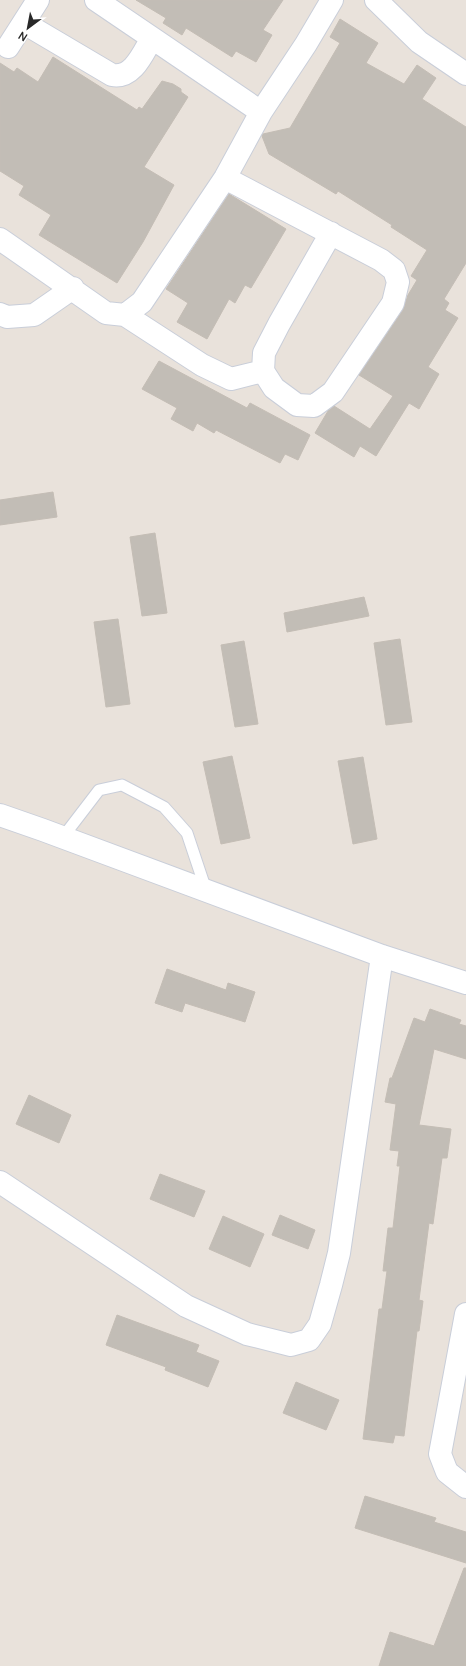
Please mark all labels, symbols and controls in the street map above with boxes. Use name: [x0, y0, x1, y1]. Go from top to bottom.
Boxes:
north arrow: [8, 8, 48, 48]
text: N: [15, 28, 30, 45]

